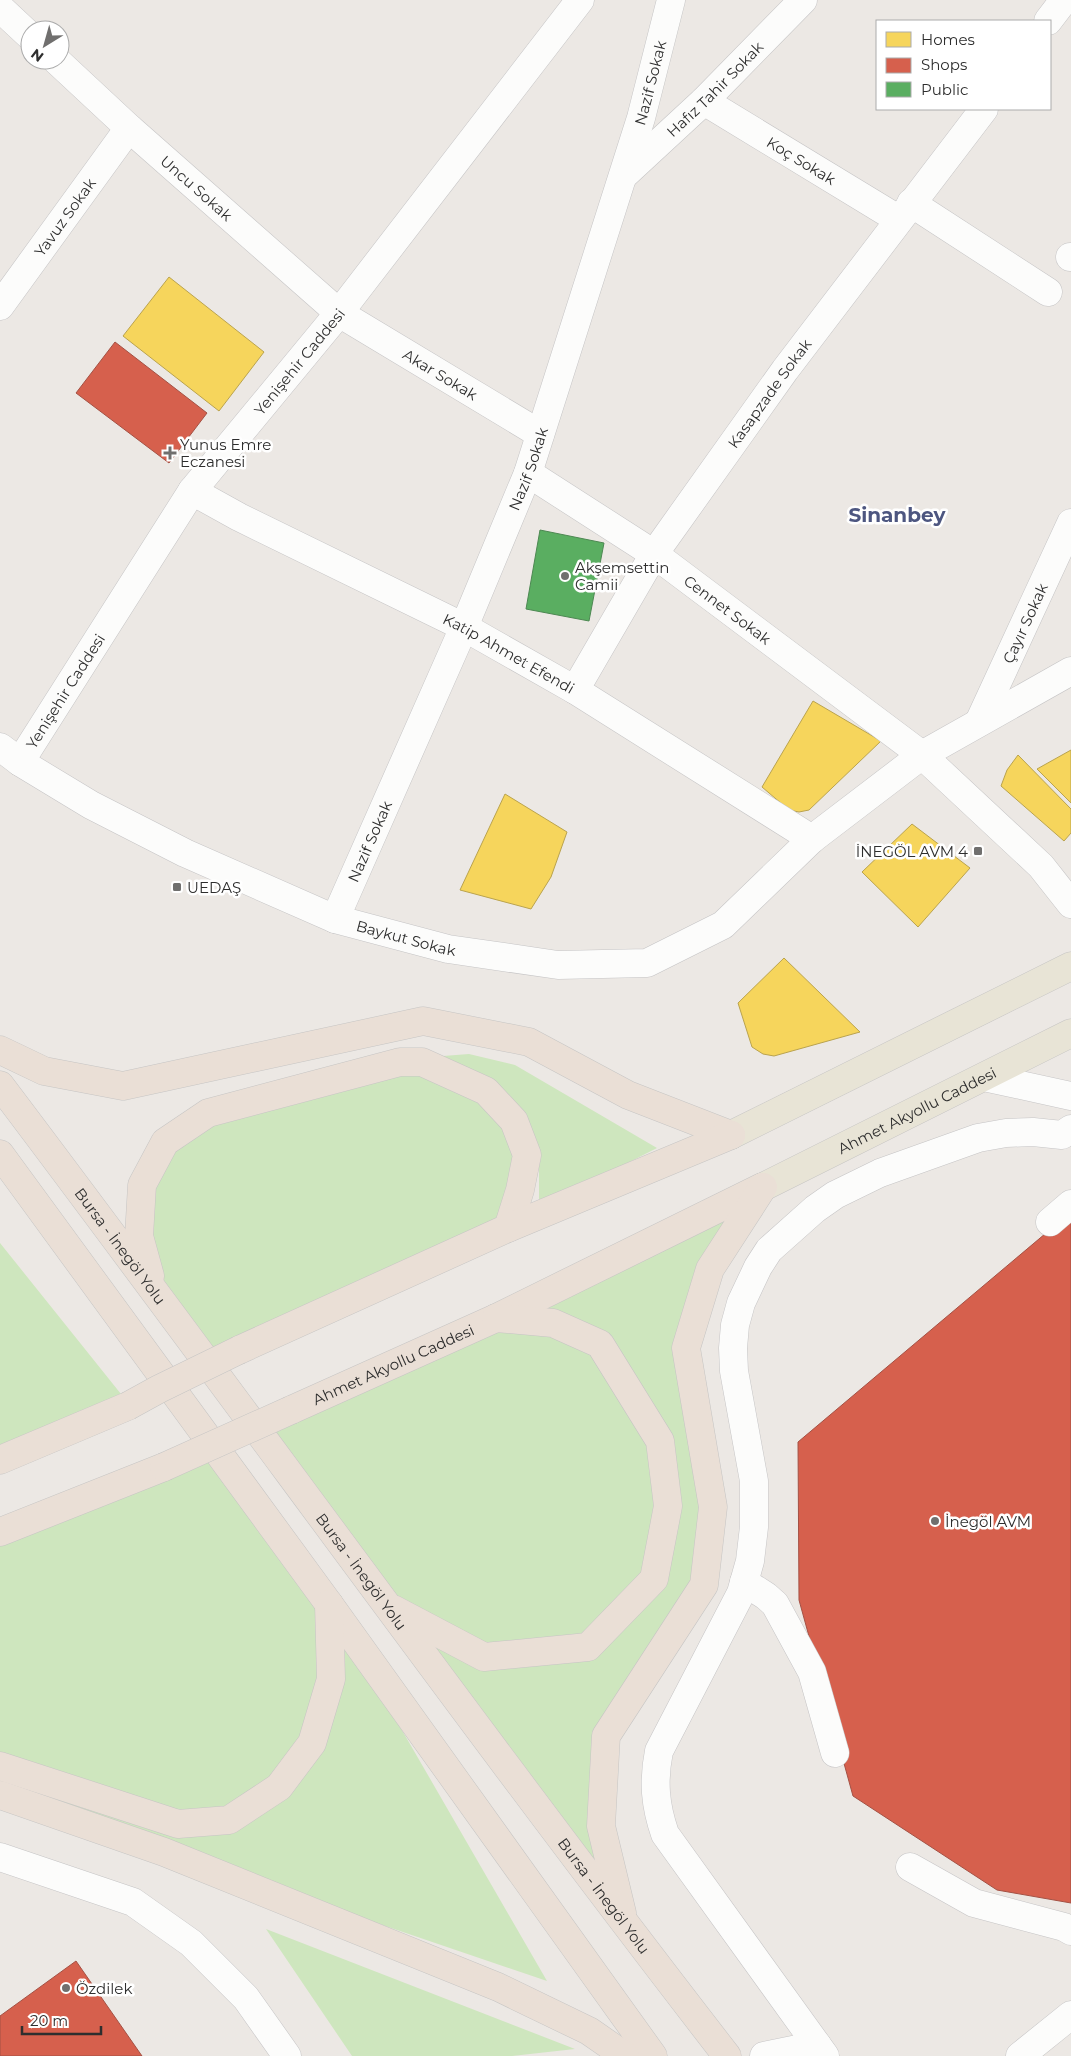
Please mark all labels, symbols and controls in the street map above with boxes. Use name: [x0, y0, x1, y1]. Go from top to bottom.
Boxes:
north arrow: [20, 20, 70, 70]
legend: [876, 20, 1051, 110]
text: Homes: [921, 30, 975, 49]
street label: Hafız Tahir Sokak: [662, 37, 767, 141]
street label: Nazif Sokak: [630, 38, 670, 128]
text: N: [27, 45, 47, 66]
text: Shops: [921, 55, 967, 74]
text: Public: [921, 80, 969, 99]
street label: Koç Sokak: [763, 132, 839, 188]
street label: Uncu Sokak: [157, 151, 237, 224]
street label: Yavuz Sokak: [30, 174, 99, 260]
street label: Yenişehir Caddesi: [249, 304, 349, 419]
street label: Kasapzade Sokak: [723, 335, 815, 452]
street label: Akar Sokak: [400, 344, 481, 404]
street label: Nazif Sokak: [504, 425, 551, 513]
place label: Yunus Emre Eczanesi: [180, 435, 271, 471]
marker: Yunus Emre Eczanesi: [164, 447, 176, 459]
district label: Sinanbey: [848, 503, 947, 527]
place label: Akşemsettin Camii: [575, 558, 669, 594]
marker: Akşemsettin Camii: [559, 570, 571, 582]
street label: Cennet Sokak: [680, 571, 775, 648]
street label: Çayır Sokak: [998, 580, 1052, 666]
street label: Katip Ahmet Efendi: [440, 609, 578, 697]
street label: Yenişehir Caddesi: [21, 630, 109, 752]
street label: Nazif Sokak: [343, 798, 396, 885]
place label: İNEGÖL AVM 4: [856, 842, 968, 861]
marker: İNEGÖL AVM 4: [972, 845, 984, 857]
place label: UEDAŞ: [187, 878, 241, 897]
marker: UEDAŞ: [171, 881, 183, 893]
street label: Baykut Sokak: [354, 916, 457, 960]
street label: Ahmet Akyollu Caddesi: [834, 1062, 999, 1158]
street label: Bursa - İnegöl Yolu: [71, 1184, 170, 1308]
street label: Ahmet Akyollu Caddesi: [310, 1320, 477, 1409]
street label: Bursa - İnegöl Yolu: [312, 1509, 411, 1633]
place label: İnegöl AVM: [945, 1512, 1031, 1531]
marker: İnegöl AVM: [929, 1515, 941, 1527]
street label: Bursa - İnegöl Yolu: [554, 1834, 654, 1957]
place label: Özdilek: [76, 1979, 132, 1998]
marker: Özdilek: [60, 1982, 72, 1994]
scale bar: [22, 2004, 101, 2036]
text: 20 m: [30, 2011, 68, 2030]

